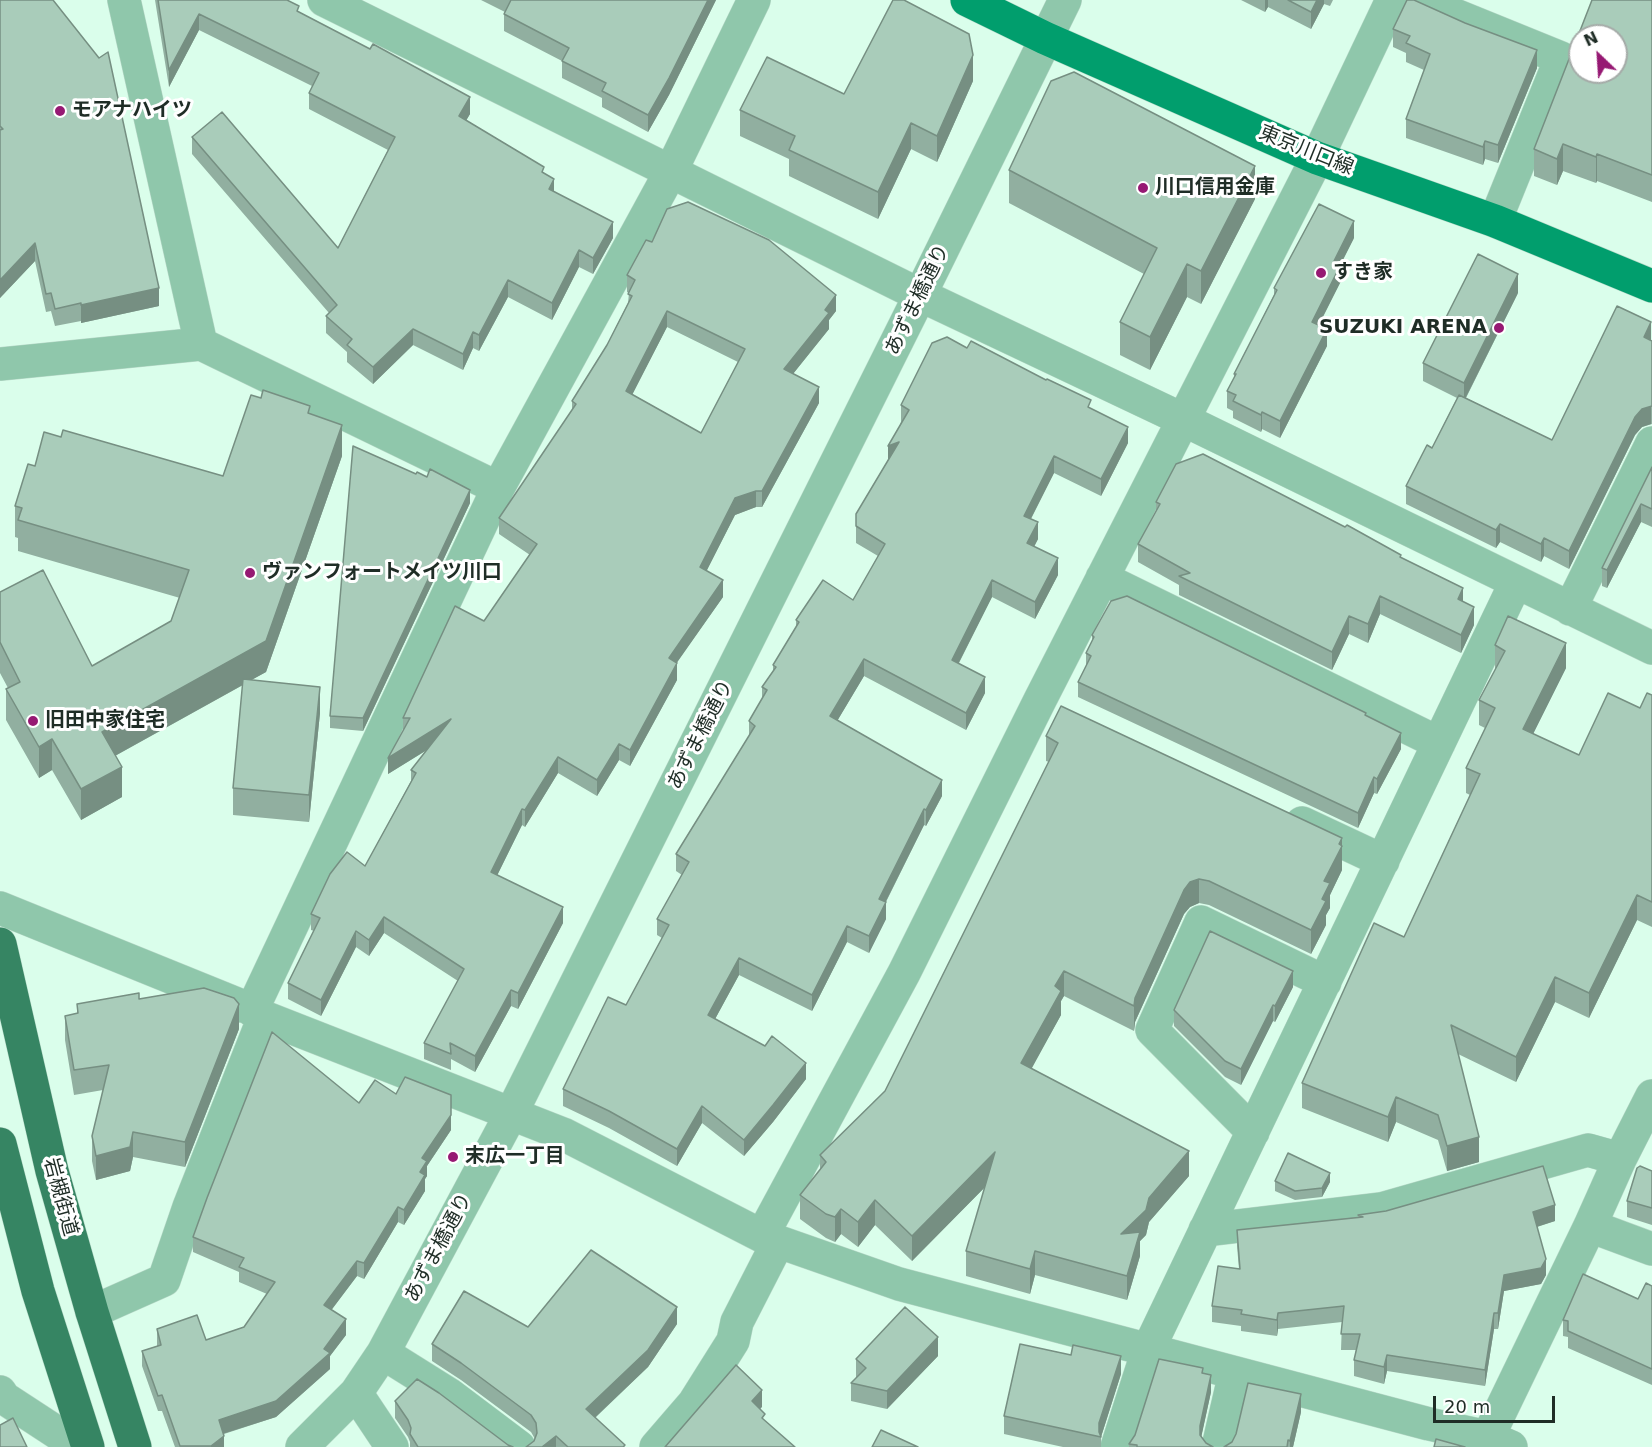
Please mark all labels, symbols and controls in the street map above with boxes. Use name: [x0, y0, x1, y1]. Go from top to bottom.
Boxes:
north arrow: [1568, 24, 1628, 84]
text: N: [1581, 28, 1601, 50]
place label: モアナハイツ: [72, 99, 192, 123]
marker: モアナハイツ: [53, 104, 67, 118]
street label: 東京川口線: [1255, 121, 1357, 181]
place label: 川口信用金庫: [1155, 176, 1275, 200]
marker: 川口信用金庫: [1136, 181, 1150, 195]
street label: あずま橋通り: [881, 241, 955, 359]
place label: すき家: [1333, 261, 1393, 285]
marker: すき家: [1314, 266, 1328, 280]
place label: SUZUKI ARENA: [1319, 316, 1487, 340]
marker: SUZUKI ARENA: [1492, 321, 1506, 335]
place label: ヴァンフォートメイツ川口: [262, 561, 502, 585]
marker: ヴァンフォートメイツ川口: [243, 566, 257, 580]
street label: あずま橋通り: [663, 676, 739, 794]
place label: 旧田中家住宅: [45, 709, 165, 733]
marker: 旧田中家住宅: [26, 714, 40, 728]
place label: 末広一丁目: [465, 1145, 565, 1169]
marker: 末広一丁目: [446, 1150, 460, 1164]
street label: 岩槻街道: [38, 1155, 82, 1239]
street label: あずま橋通り: [400, 1189, 478, 1307]
scale bar: [1436, 1384, 1558, 1422]
text: 20 m: [1444, 1396, 1490, 1417]

